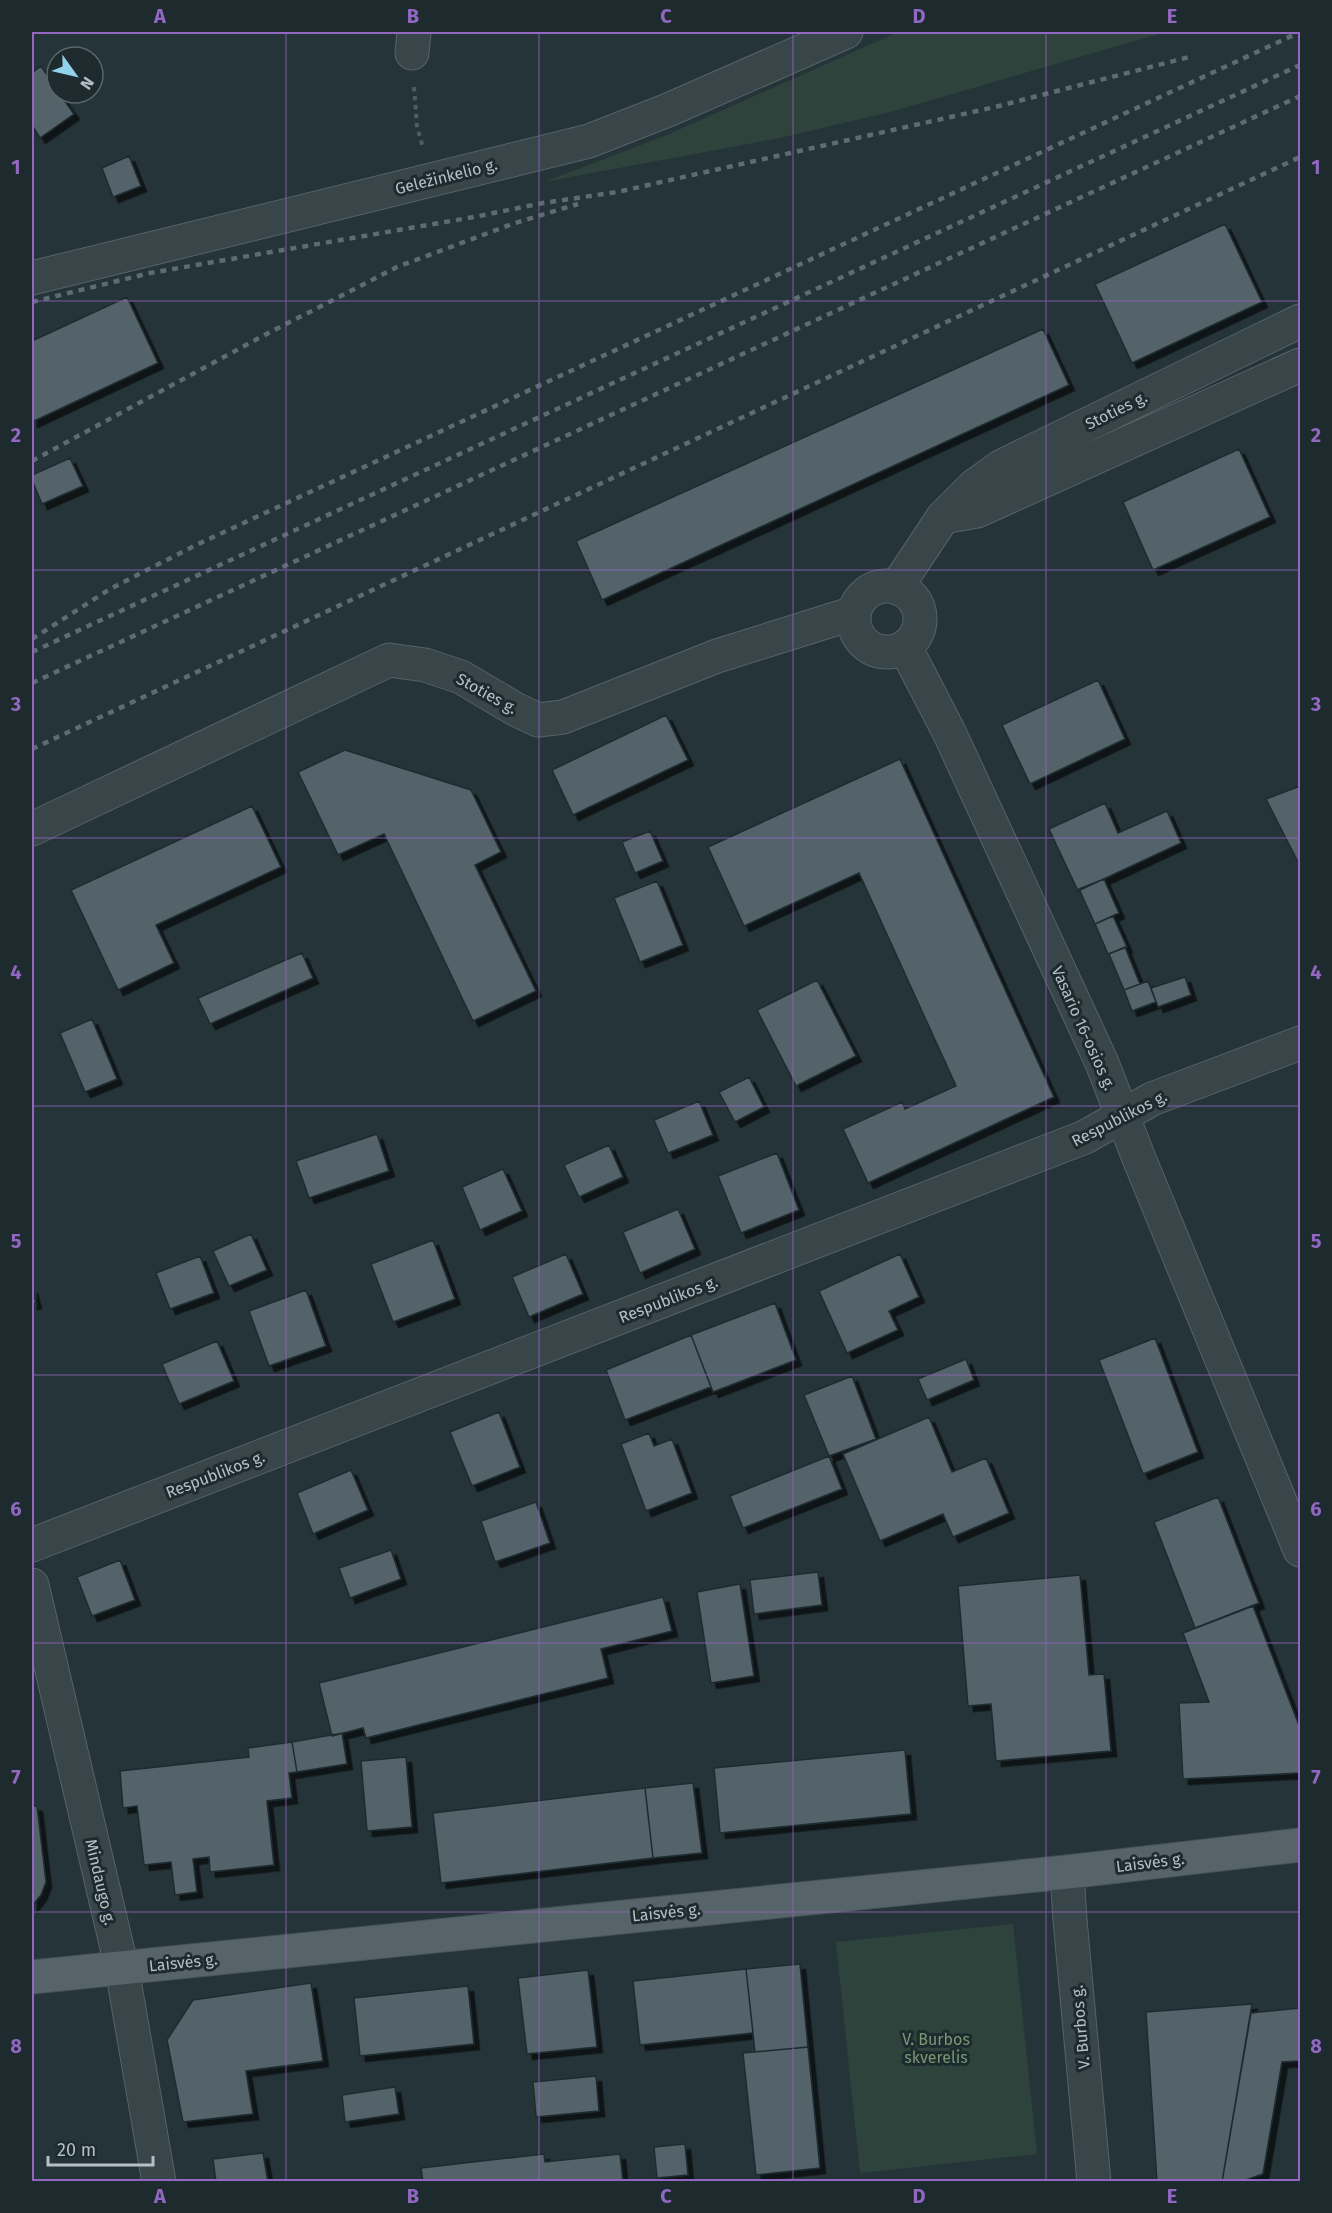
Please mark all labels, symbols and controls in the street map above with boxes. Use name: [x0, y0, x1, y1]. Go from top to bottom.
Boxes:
text: A: [153, 4, 167, 28]
text: B: [407, 4, 419, 28]
text: C: [660, 4, 672, 28]
text: D: [912, 4, 926, 28]
text: E: [1167, 4, 1177, 28]
north arrow: [45, 45, 105, 105]
text: N: [76, 73, 98, 93]
text: 1: [11, 155, 21, 179]
street label: Geležinkelio g.: [393, 155, 499, 198]
text: 1: [1311, 155, 1321, 179]
street label: Stoties g.: [1082, 387, 1150, 434]
text: 2: [11, 423, 21, 447]
text: 2: [1311, 423, 1321, 447]
street label: Stoties g.: [453, 669, 521, 718]
text: 3: [10, 692, 21, 716]
text: 3: [1310, 692, 1321, 716]
text: 4: [10, 960, 22, 984]
text: 4: [1310, 960, 1322, 984]
street label: Vasario 16-osios g.: [1048, 963, 1119, 1093]
street label: Respublikos g.: [1068, 1086, 1170, 1151]
text: 5: [11, 1229, 22, 1253]
text: 5: [1311, 1229, 1322, 1253]
street label: Respublikos g.: [616, 1272, 720, 1327]
street label: Respublikos g.: [163, 1447, 267, 1502]
text: 6: [10, 1497, 22, 1521]
text: 6: [1310, 1497, 1322, 1521]
text: 7: [11, 1765, 21, 1789]
text: 7: [1311, 1765, 1321, 1789]
street label: Mindaugo g.: [81, 1837, 120, 1927]
street label: Laisvės g.: [1115, 1849, 1185, 1876]
street label: Laisvės g.: [631, 1899, 701, 1926]
street label: Laisvės g.: [148, 1949, 218, 1976]
street label: V. Burbos g.: [1067, 1984, 1094, 2070]
park label: V. Burbos skverelis: [902, 2030, 970, 2067]
text: 8: [10, 2034, 22, 2058]
text: 8: [1310, 2034, 1322, 2058]
scale bar: [48, 2129, 153, 2167]
text: 20 m: [57, 2139, 96, 2161]
text: A: [153, 2184, 167, 2208]
text: B: [407, 2184, 419, 2208]
text: C: [660, 2184, 672, 2208]
text: D: [912, 2184, 926, 2208]
text: E: [1167, 2184, 1177, 2208]

